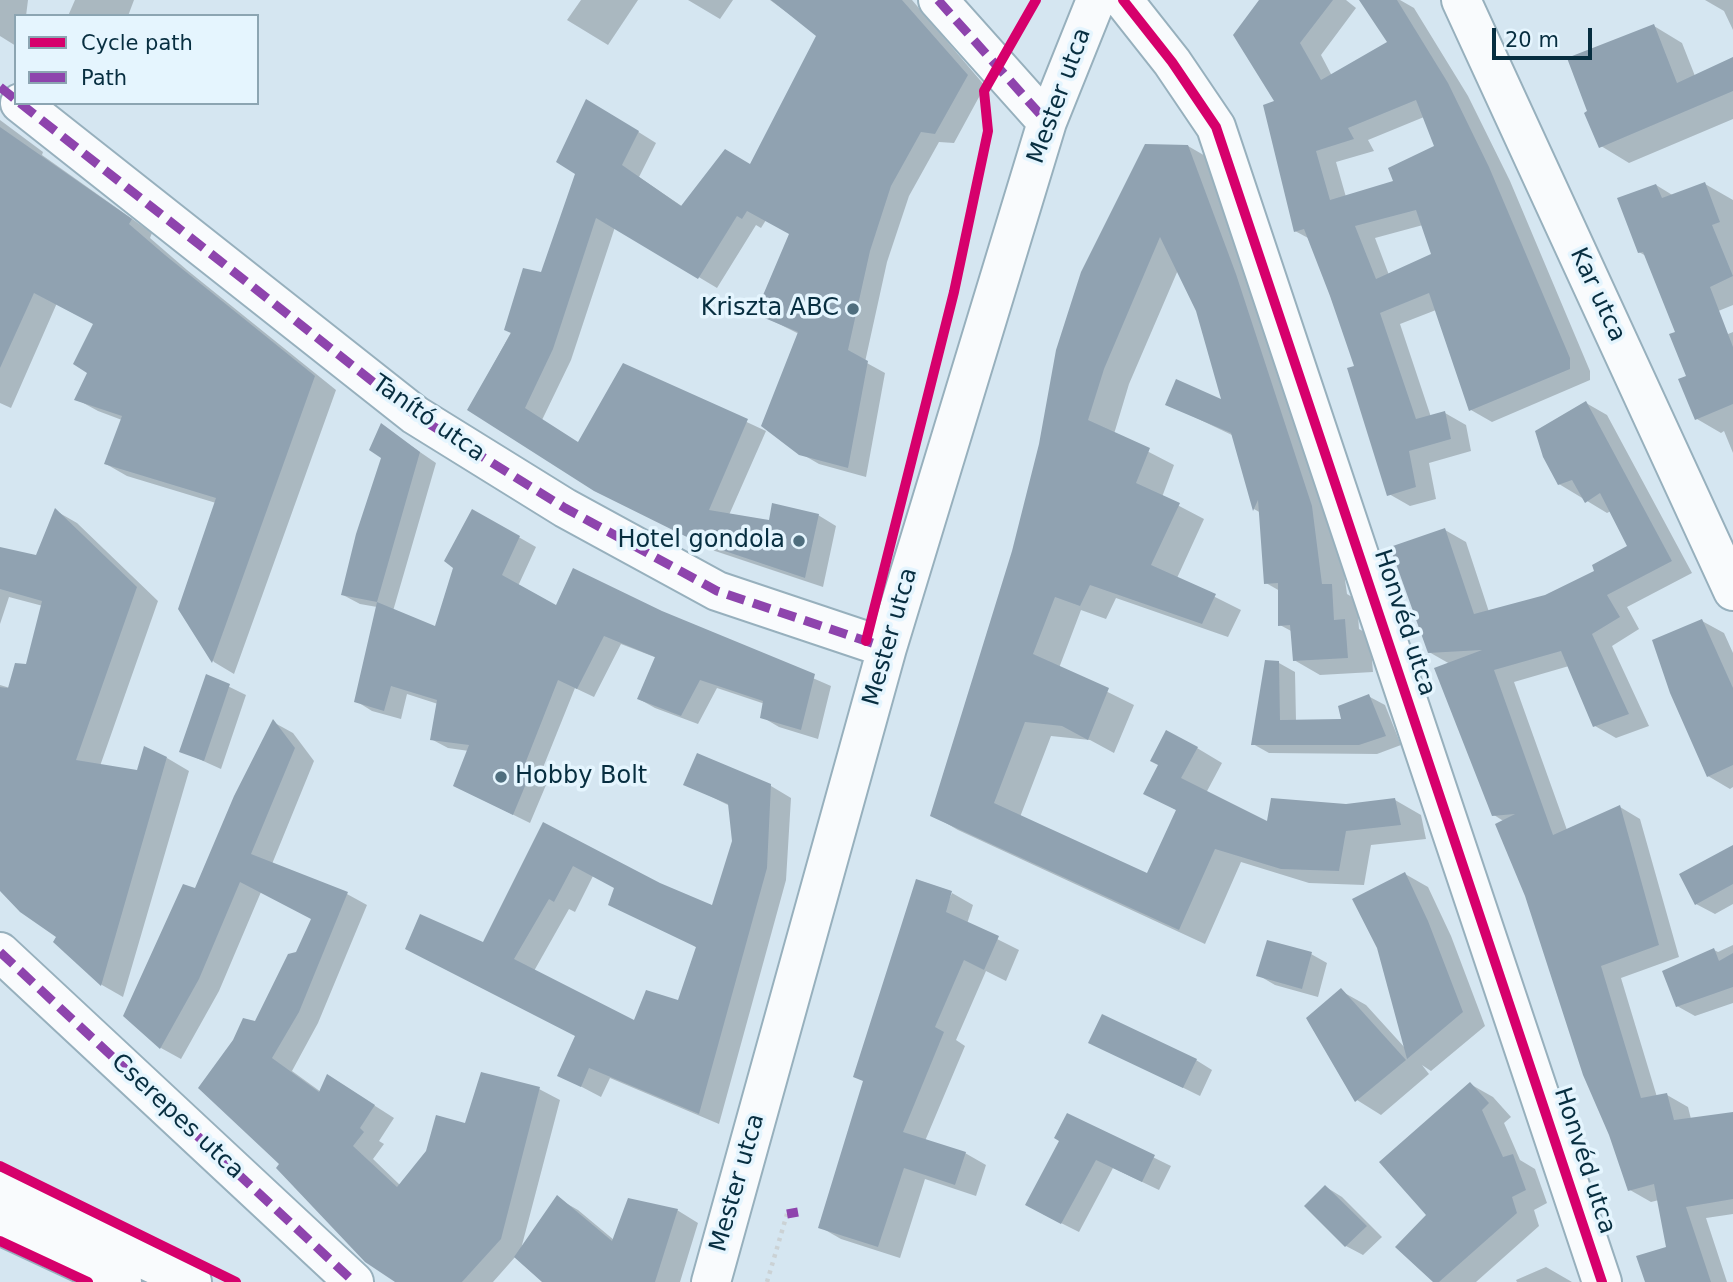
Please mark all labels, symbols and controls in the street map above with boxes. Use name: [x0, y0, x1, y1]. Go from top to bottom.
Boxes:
legend: [14, 14, 259, 105]
scale bar: [1495, 14, 1595, 58]
street label: Mester utca: [1022, 24, 1098, 168]
text: 20 m: [1505, 28, 1559, 52]
text: Cycle path: [81, 31, 193, 55]
text: Path: [81, 66, 127, 90]
street label: Kar utca: [1563, 244, 1631, 346]
place label: Kriszta ABC: [701, 295, 839, 323]
marker: Kriszta ABC: [845, 301, 861, 317]
street label: Tanító utca: [366, 369, 490, 469]
place label: Hotel gondola: [617, 527, 785, 555]
marker: Hotel gondola: [791, 533, 807, 549]
street label: Honvéd utca: [1367, 546, 1441, 700]
street label: Mester utca: [858, 565, 924, 709]
place label: Hobby Bolt: [515, 763, 647, 791]
marker: Hobby Bolt: [493, 769, 509, 785]
street label: Cserepes utca: [105, 1048, 249, 1186]
street label: Honvéd utca: [1547, 1084, 1621, 1238]
street label: Mester utca: [705, 1111, 771, 1255]

